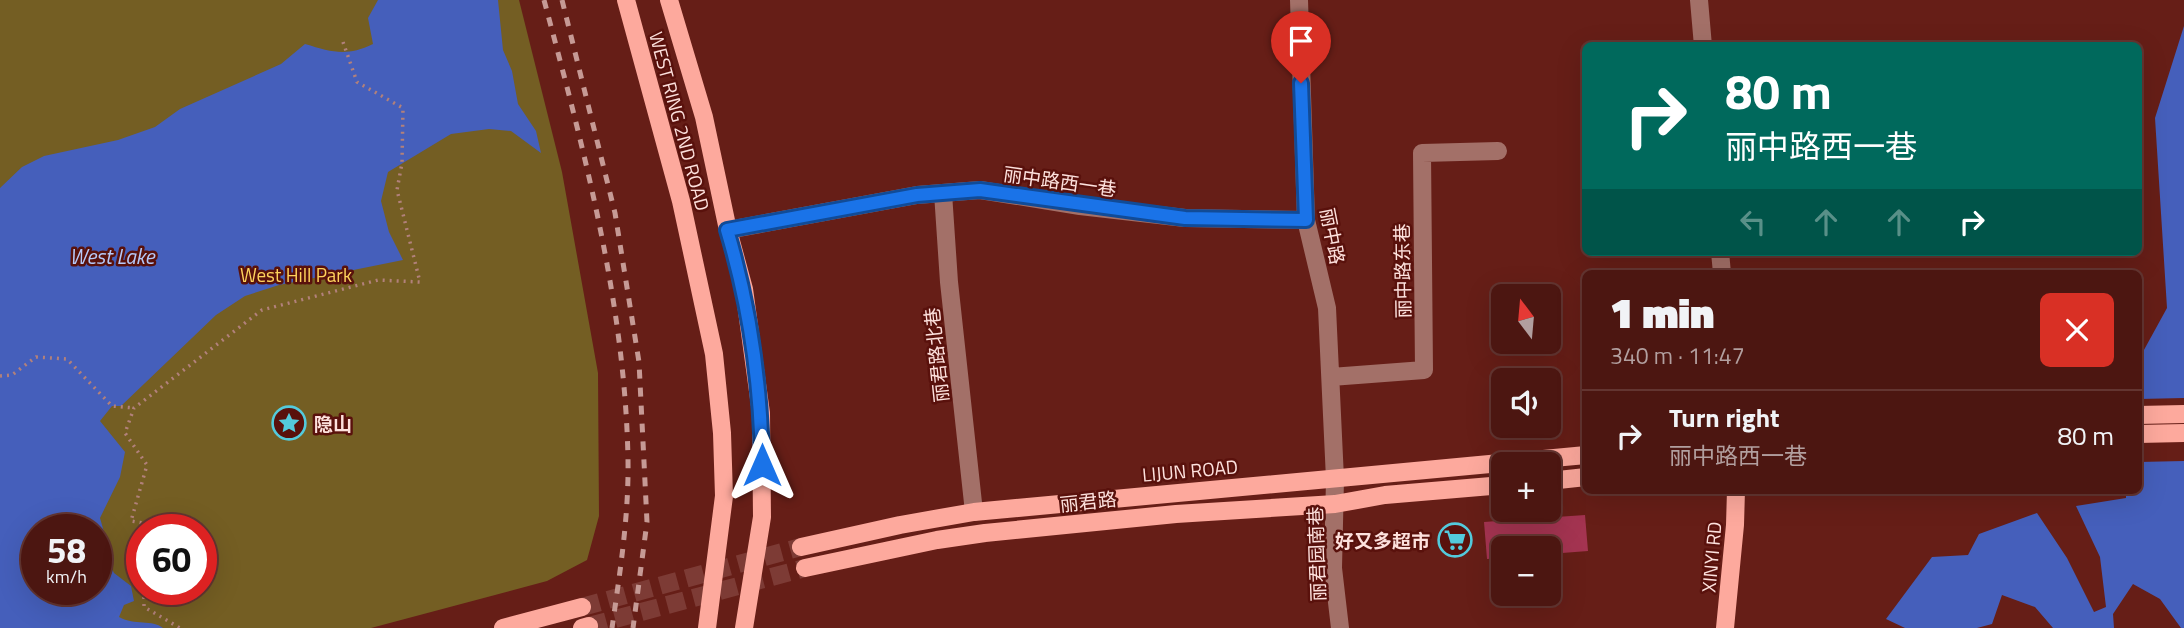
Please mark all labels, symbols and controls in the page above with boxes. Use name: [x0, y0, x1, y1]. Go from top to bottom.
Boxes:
pin: [1271, 11, 1331, 83]
icon: arrive: [1282, 22, 1320, 60]
street label: WEST RING 2ND ROAD: [642, 28, 718, 214]
text: 80 m: [1725, 53, 1832, 128]
icon: right: [1610, 70, 1701, 161]
text: 丽中路西一巷: [1725, 122, 1917, 170]
street label: 丽中路西一巷: [1002, 159, 1118, 203]
icon: left: [1734, 203, 1772, 241]
icon: ahead: [1807, 203, 1845, 241]
icon: ahead: [1880, 203, 1918, 241]
icon: right: [1953, 203, 1991, 241]
street label: 丽中路: [1313, 205, 1353, 267]
street label: 丽中路东巷: [1387, 223, 1417, 319]
water label: West Lake: [69, 240, 156, 272]
park label: West Hill Park: [240, 260, 352, 289]
text: 1 min: [1610, 280, 1714, 344]
north arrow: [1491, 284, 1561, 354]
map controls: [1491, 284, 1561, 606]
button: close: [2040, 293, 2114, 367]
street label: 丽君路北巷: [917, 306, 955, 404]
text: 340 m · 11:47: [1610, 338, 1745, 373]
button: sound: [1491, 368, 1561, 438]
text: Turn right: [1669, 398, 1780, 437]
place icon: 隐山: [270, 404, 308, 442]
place label: 隐山: [314, 409, 352, 438]
text: 80 m: [2057, 416, 2114, 455]
icon: right: [1610, 417, 1648, 455]
position arrow: [725, 428, 799, 502]
text: 丽中路西一巷: [1669, 438, 1807, 473]
street label: LIJUN ROAD: [1141, 451, 1239, 489]
button: +: [1491, 452, 1561, 522]
street label: 丽君路: [1058, 484, 1118, 518]
street label: 丽君园南巷: [1300, 506, 1332, 602]
speed limit sign: 60: [126, 514, 217, 605]
street label: XINYI RD: [1693, 520, 1729, 594]
supermarket icon: 好又多超市: [1436, 521, 1474, 559]
text: 58: [47, 523, 86, 577]
place label: 好又多超市: [1335, 526, 1430, 555]
button: −: [1491, 536, 1561, 606]
text: km/h: [46, 563, 87, 590]

